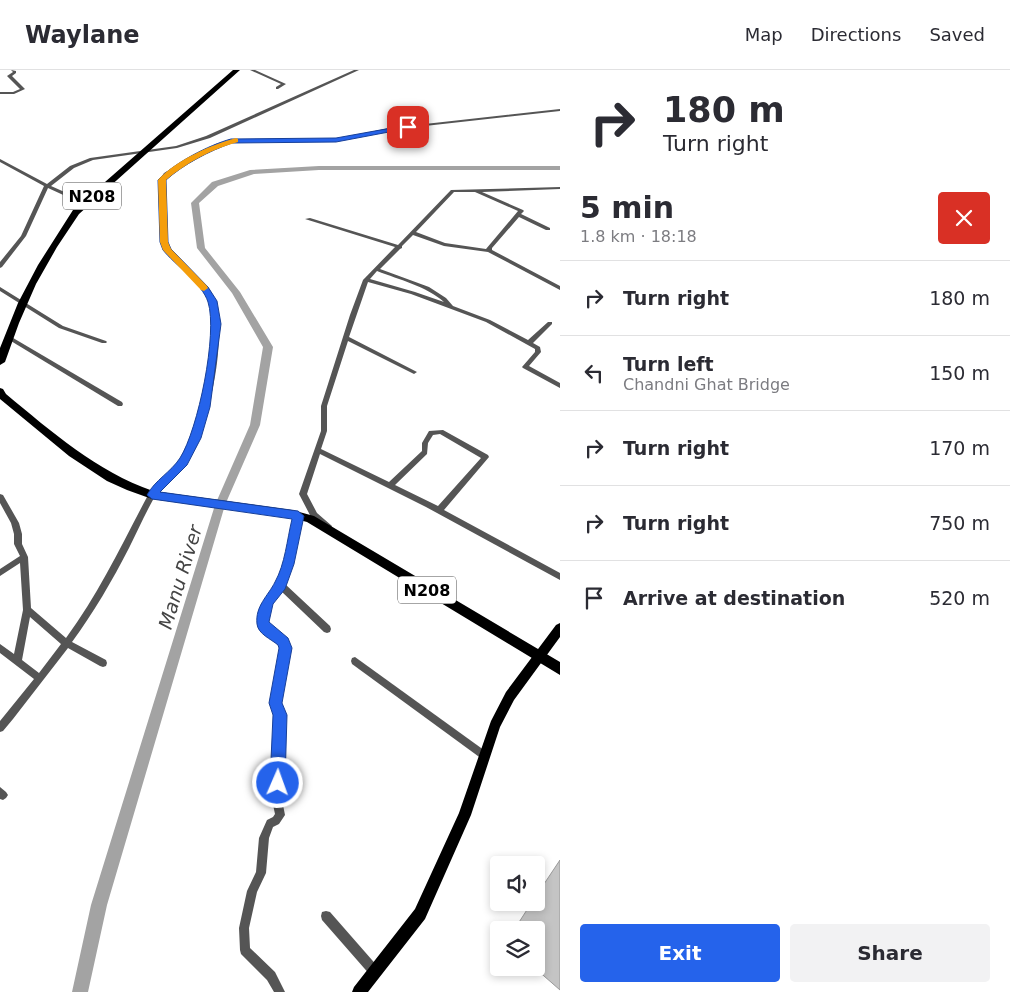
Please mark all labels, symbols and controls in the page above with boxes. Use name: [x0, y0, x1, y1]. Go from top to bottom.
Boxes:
text: Waylane: [25, 21, 140, 49]
text: Map: [745, 24, 783, 45]
text: Directions: [811, 24, 901, 45]
text: Saved: [929, 24, 985, 45]
icon: right: [580, 90, 645, 155]
text: 180 m: [663, 90, 785, 130]
pin: [387, 106, 429, 148]
icon: arrive: [394, 113, 422, 141]
text: Turn right: [663, 131, 768, 156]
road number: N208: [63, 182, 121, 210]
text: 5 min: [580, 190, 674, 225]
button: close: [938, 192, 990, 244]
text: 1.8 km · 18:18: [580, 227, 697, 246]
icon: right: [580, 284, 608, 312]
text: Turn right: [623, 287, 729, 309]
text: 180 m: [929, 287, 990, 309]
text: Turn left: [623, 353, 714, 375]
icon: left: [580, 359, 608, 387]
text: 150 m: [929, 362, 990, 384]
text: Chandni Ghat Bridge: [623, 375, 790, 394]
icon: right: [580, 434, 608, 462]
text: Turn right: [623, 437, 729, 459]
text: 170 m: [929, 437, 990, 459]
icon: right: [580, 509, 608, 537]
text: Turn right: [623, 512, 729, 534]
text: 750 m: [929, 512, 990, 534]
water label: Manu River: [154, 521, 207, 632]
road number: N208: [398, 576, 456, 604]
icon: arrive: [580, 584, 608, 612]
text: Arrive at destination: [623, 587, 845, 609]
text: 520 m: [929, 587, 990, 609]
position arrow: [251, 756, 303, 808]
map controls: [490, 856, 545, 976]
button: sound: [490, 856, 545, 911]
button: layers: [490, 921, 545, 976]
button: Exit: [580, 924, 780, 982]
button: Share: [790, 924, 990, 982]

